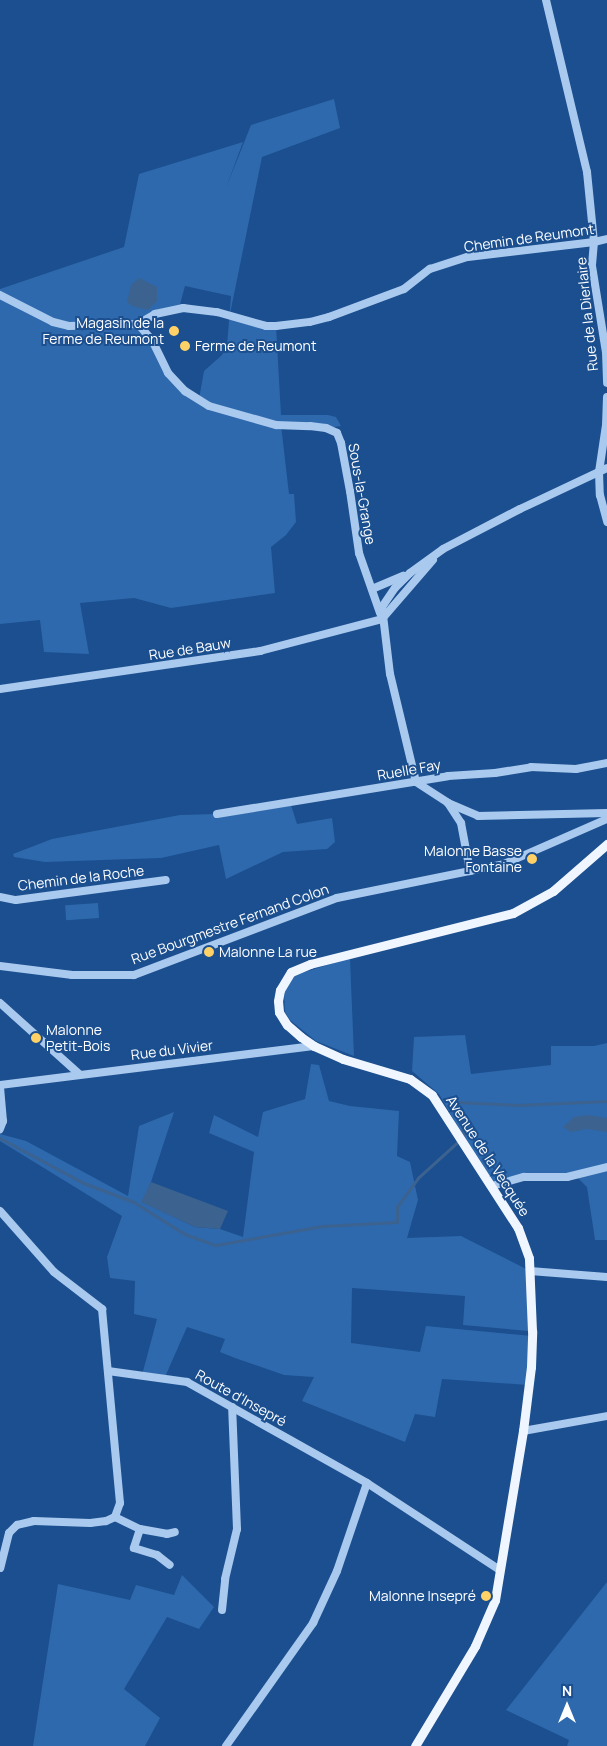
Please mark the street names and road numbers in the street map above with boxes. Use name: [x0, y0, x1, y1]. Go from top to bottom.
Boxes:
street label: Chemin de Reumont: [463, 221, 595, 255]
street label: Rue de la Dierlaire: [573, 256, 601, 372]
street label: Sous-la-Grange: [345, 442, 379, 546]
street label: Rue de Bauw: [148, 634, 232, 664]
street label: Ruelle Fay: [376, 756, 442, 784]
street label: Chemin de la Roche: [17, 862, 145, 894]
street label: Rue Bourgmestre Fernand Colon: [129, 880, 331, 968]
street label: Rue du Vivier: [130, 1037, 214, 1063]
street label: Avenue de la Vecquée: [443, 1093, 533, 1219]
street label: Route d'Insepré: [193, 1366, 289, 1430]

